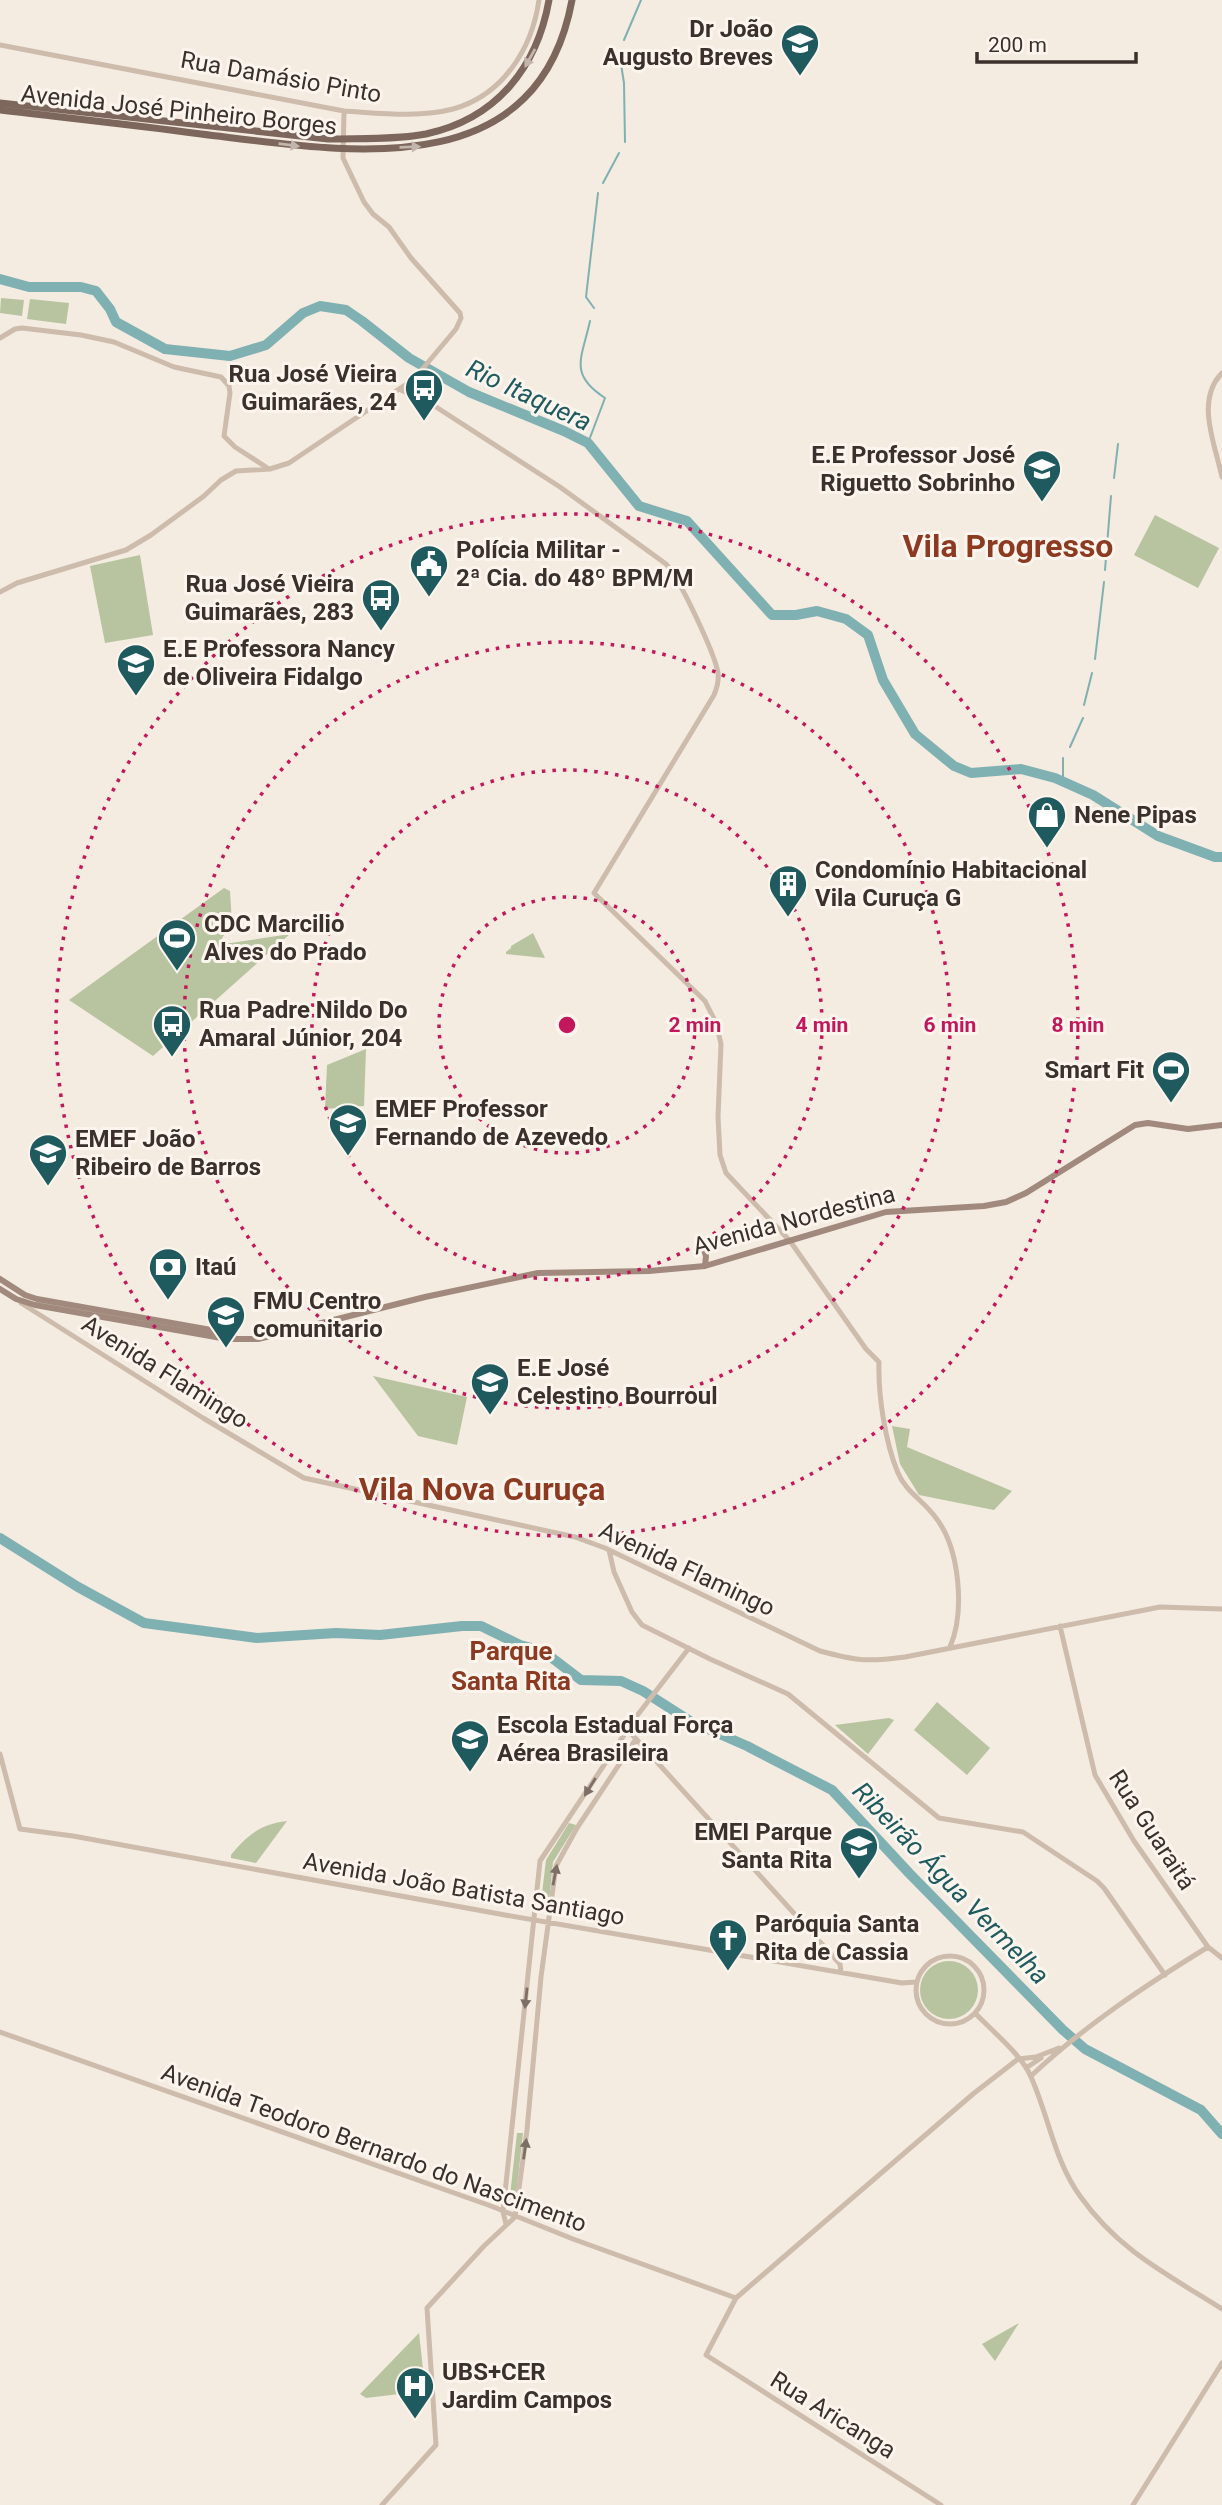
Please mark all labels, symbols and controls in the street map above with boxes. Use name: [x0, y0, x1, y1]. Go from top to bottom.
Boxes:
place label: Dr João Augusto Breves: [603, 15, 773, 71]
scale bar: [977, 21, 1136, 65]
school or university icon: Dr João Augusto Breves: [779, 22, 821, 77]
text: 200 m: [988, 33, 1047, 57]
street label: Rua Damásio Pinto: [178, 46, 384, 108]
one-way arrow: [524, 48, 536, 68]
street label: Avenida José Pinheiro Borges: [20, 79, 338, 141]
one-way arrow: [278, 139, 300, 150]
one-way arrow: [399, 141, 421, 152]
water label: Rio Itaquera: [462, 353, 596, 437]
place label: Rua José Vieira Guimarães, 24: [229, 360, 397, 416]
bus stop icon: Rua José Vieira Guimarães, 24: [403, 367, 445, 422]
place label: E.E Professor José Riguetto Sobrinho: [811, 441, 1015, 497]
school or university icon: E.E Professor José Riguetto Sobrinho: [1021, 448, 1063, 503]
district label: Vila Progresso: [903, 527, 1113, 565]
place label: Polícia Militar - 2ª Cia. do 48º BPM/M: [456, 536, 693, 592]
public building icon: Polícia Militar - 2ª Cia. do 48º BPM/M: [408, 543, 450, 598]
place label: Rua José Vieira Guimarães, 283: [185, 570, 354, 626]
bus stop icon: Rua José Vieira Guimarães, 283: [360, 577, 402, 632]
place label: E.E Professora Nancy de Oliveira Fidalgo: [163, 635, 396, 691]
school or university icon: E.E Professora Nancy de Oliveira Fidalgo: [115, 642, 157, 697]
shop icon: Nene Pipas: [1026, 794, 1068, 849]
place label: Nene Pipas: [1074, 801, 1197, 829]
place label: Condomínio Habitacional Vila Curuça G: [815, 856, 1087, 912]
building icon: Condomínio Habitacional Vila Curuça G: [767, 863, 809, 918]
place label: CDC Marcilio Alves do Prado: [204, 910, 367, 966]
sports icon: CDC Marcilio Alves do Prado: [156, 917, 198, 972]
place label: Rua Padre Nildo Do Amaral Júnior, 204: [199, 996, 408, 1052]
bus stop icon: Rua Padre Nildo Do Amaral Júnior, 204: [151, 1003, 193, 1058]
centre of rings: [555, 1013, 579, 1037]
text: 2 min: [669, 1013, 721, 1037]
text: 4 min: [796, 1013, 848, 1037]
text: 6 min: [924, 1013, 976, 1037]
text: 8 min: [1052, 1013, 1104, 1037]
sports icon: Smart Fit: [1150, 1049, 1192, 1104]
place label: Smart Fit: [1044, 1056, 1144, 1084]
place label: EMEF Professor Fernando de Azevedo: [375, 1095, 608, 1151]
school or university icon: EMEF Professor Fernando de Azevedo: [327, 1102, 369, 1157]
place label: EMEF João Ribeiro de Barros: [75, 1125, 261, 1181]
school or university icon: EMEF João Ribeiro de Barros: [27, 1132, 69, 1187]
street label: Avenida Nordestina: [690, 1180, 898, 1260]
bank icon: Itaú: [147, 1246, 189, 1301]
place label: Itaú: [195, 1253, 236, 1281]
place label: FMU Centro comunitario: [253, 1287, 383, 1343]
school or university icon: FMU Centro comunitario: [205, 1294, 247, 1349]
street label: Avenida Flamingo: [77, 1310, 253, 1434]
place label: E.E José Celestino Bourroul: [517, 1354, 718, 1410]
school or university icon: E.E José Celestino Bourroul: [469, 1361, 511, 1416]
district label: Vila Nova Curuça: [359, 1470, 605, 1508]
street label: Avenida Flamingo: [595, 1516, 779, 1622]
district label: Parque Santa Rita: [451, 1636, 571, 1696]
place label: Escola Estadual Força Aérea Brasileira: [497, 1711, 733, 1767]
school or university icon: Escola Estadual Força Aérea Brasileira: [449, 1718, 491, 1773]
street label: Rua Guaraitá: [1103, 1765, 1201, 1895]
water label: Ribeirão Água Vermelha: [847, 1776, 1055, 1990]
one-way arrow: [583, 1778, 597, 1796]
place label: EMEI Parque Santa Rita: [694, 1818, 832, 1874]
school or university icon: EMEI Parque Santa Rita: [838, 1825, 880, 1880]
street label: Avenida João Batista Santiago: [301, 1847, 627, 1931]
one-way arrow: [550, 1863, 561, 1885]
place label: Paróquia Santa Rita de Cassia: [755, 1910, 919, 1966]
church icon: Paróquia Santa Rita de Cassia: [707, 1917, 749, 1972]
one-way arrow: [520, 1987, 531, 2009]
street label: Avenida Teodoro Bernardo do Nascimento: [158, 2058, 590, 2238]
one-way arrow: [519, 2138, 530, 2160]
place label: UBS+CER Jardim Campos: [442, 2358, 612, 2414]
hospital icon: UBS+CER Jardim Campos: [394, 2365, 436, 2420]
street label: Rua Aricanga: [765, 2365, 901, 2465]

